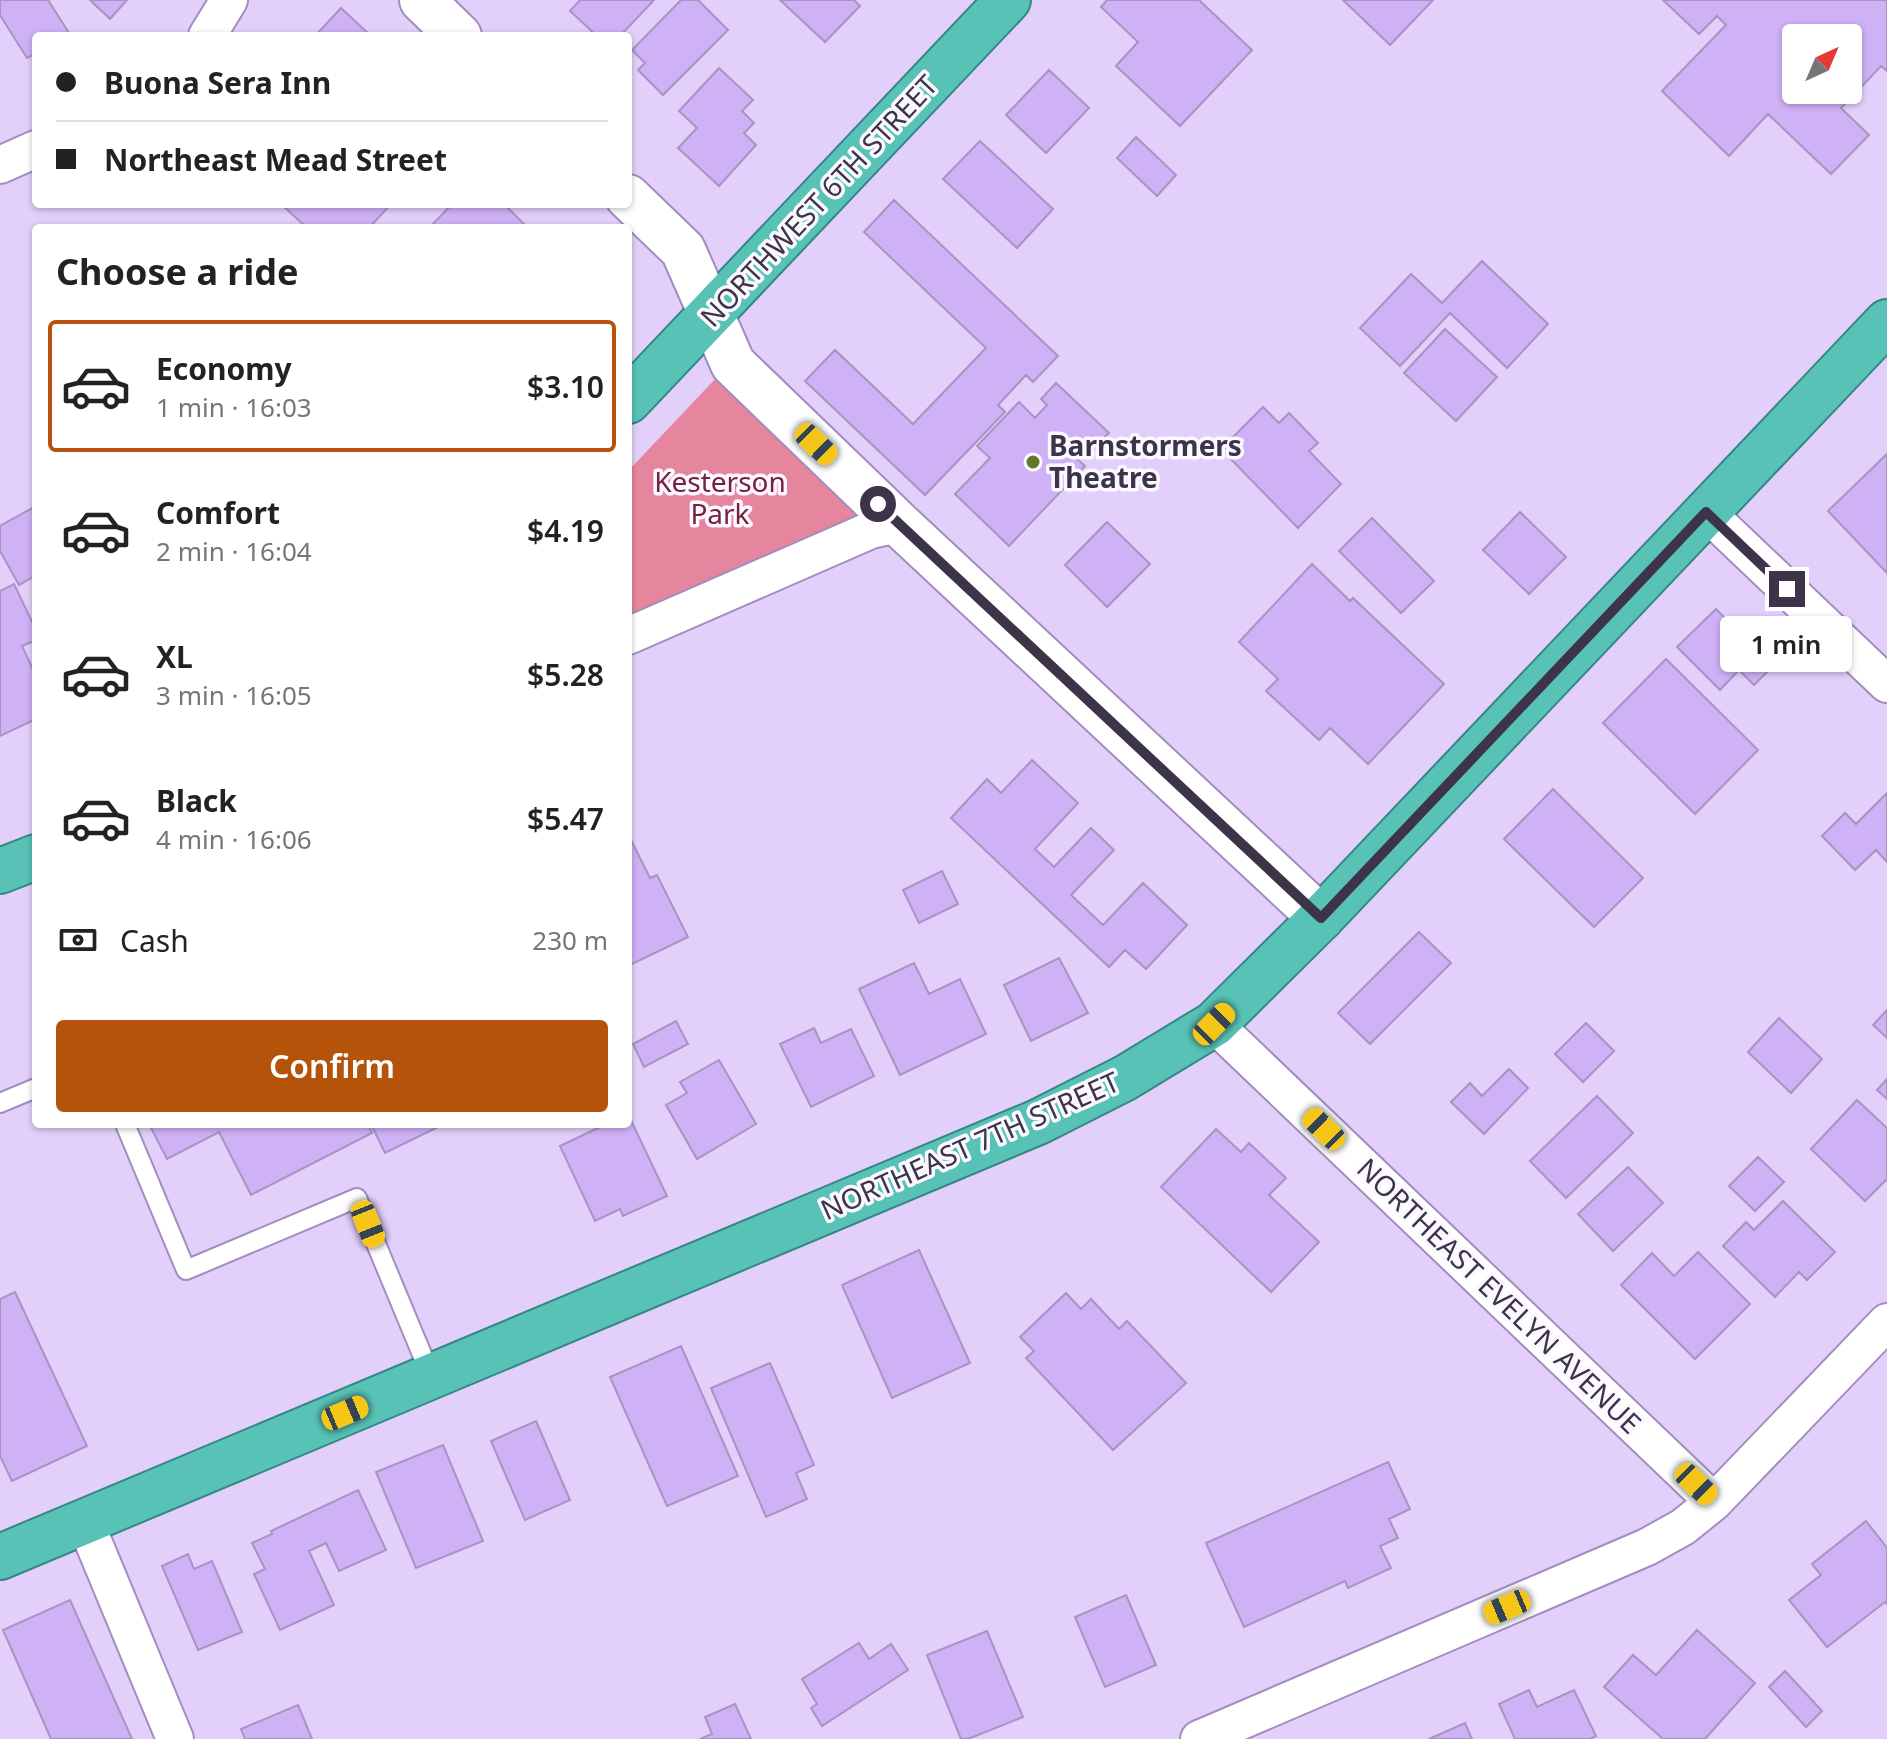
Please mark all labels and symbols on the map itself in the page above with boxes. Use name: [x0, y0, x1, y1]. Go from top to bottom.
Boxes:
north arrow: [1782, 24, 1862, 104]
street label: NORTHWEST 6TH STREET: [691, 66, 945, 334]
car: [790, 419, 842, 469]
place label: Barnstormers Theatre: [1049, 426, 1242, 496]
marker: Barnstormers Theatre: [1024, 453, 1042, 471]
park label: Kesterson Park: [654, 462, 786, 532]
route start: [860, 486, 896, 522]
route end: [1769, 571, 1805, 607]
callout: 1 min: [1721, 617, 1853, 673]
car: [1189, 999, 1239, 1049]
street label: NORTHEAST 7TH STREET: [814, 1062, 1125, 1228]
car: [1298, 1104, 1350, 1154]
street label: NORTHEAST EVELYN AVENUE: [1349, 1149, 1650, 1441]
car: [348, 1197, 388, 1251]
car: [318, 1393, 372, 1433]
car: [1670, 1459, 1722, 1509]
car: [1480, 1587, 1534, 1627]

